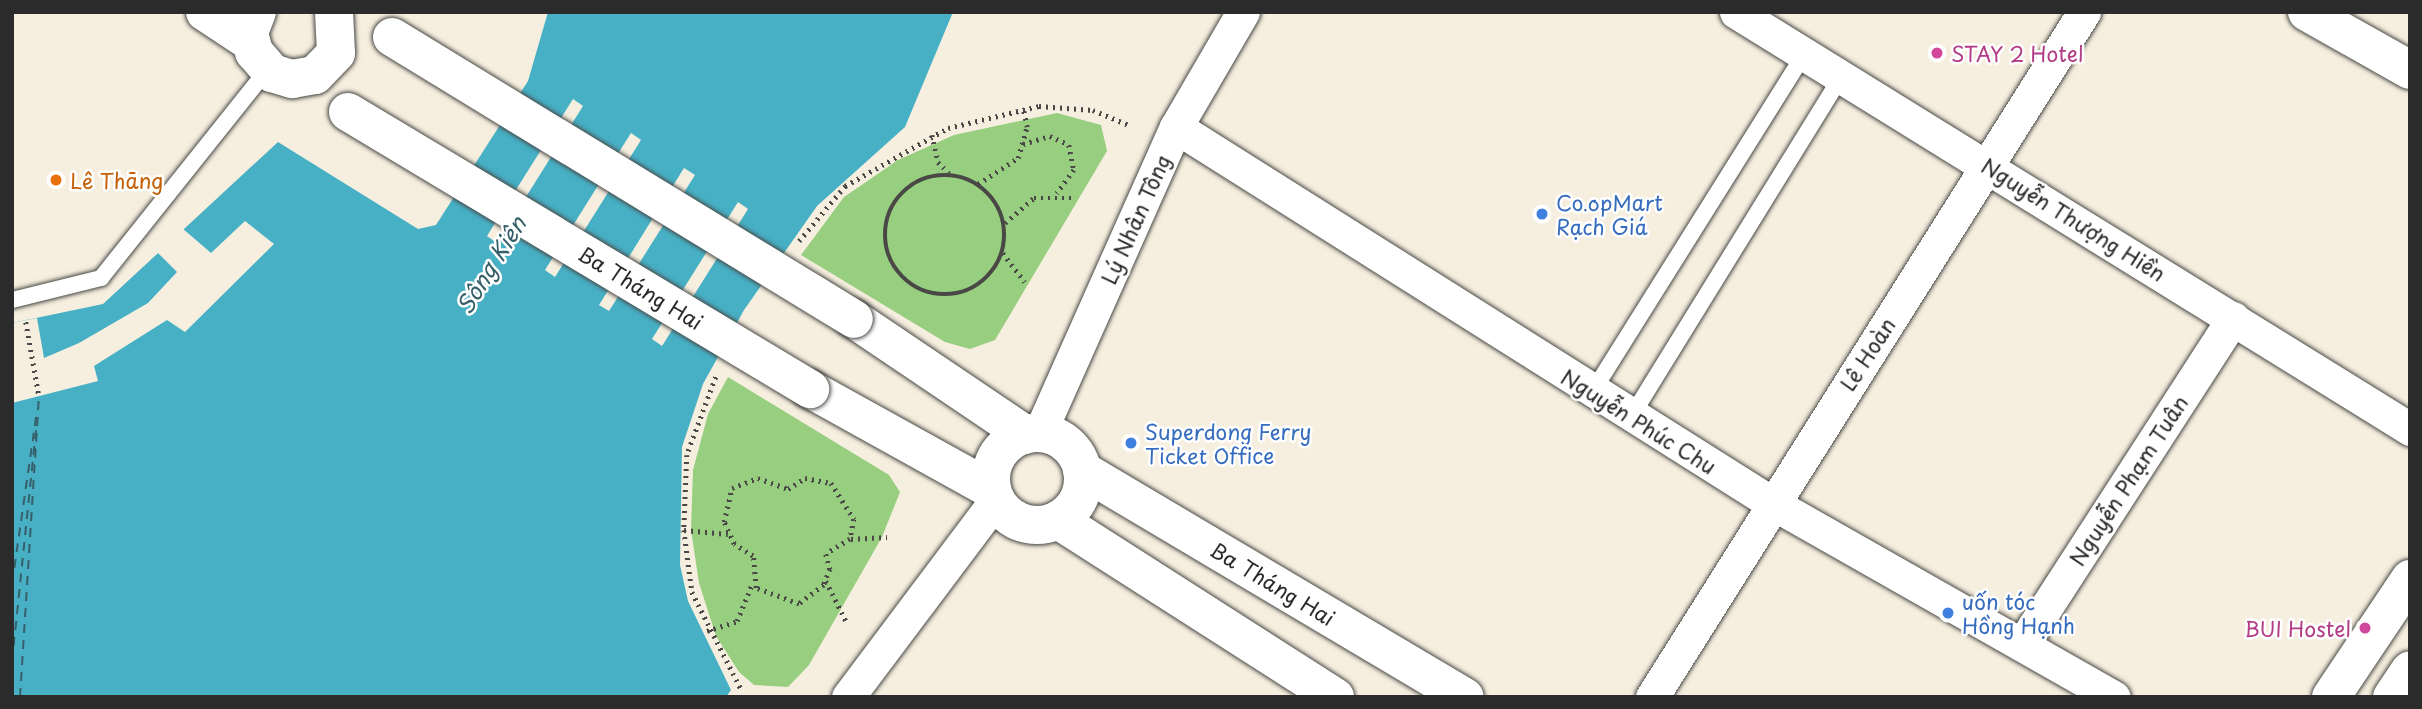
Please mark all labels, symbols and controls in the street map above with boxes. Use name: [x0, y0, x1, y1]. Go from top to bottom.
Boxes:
place label: STAY 2 Hotel: [1951, 40, 2086, 66]
marker: STAY 2 Hotel: [1929, 45, 1945, 61]
street label: Lý Nhân Tông: [1095, 150, 1175, 288]
street label: Nguyễn Thượng Hiền: [1977, 152, 2171, 286]
place label: Lê Thāng: [70, 167, 163, 193]
marker: Lê Thāng: [48, 172, 64, 188]
place label: Co.opMart Rạch Giá: [1556, 189, 1663, 239]
marker: Co.opMart Rạch Giá: [1534, 206, 1550, 222]
water label: Sông Kiên: [450, 211, 532, 319]
street label: Ba Tháng Hai: [575, 240, 707, 334]
street label: Lê Hoàn: [1834, 312, 1900, 396]
street label: Nguyễn Phúc Chu: [1556, 363, 1722, 479]
street label: Nguyễn Phạm Tuân: [2063, 390, 2193, 570]
place label: Superdong Ferry Ticket Office: [1145, 418, 1312, 468]
marker: Superdong Ferry Ticket Office: [1123, 435, 1139, 451]
street label: Ba Tháng Hai: [1207, 536, 1339, 630]
place label: uốn tóc Hồng Hạnh: [1962, 588, 2076, 638]
marker: uốn tóc Hồng Hạnh: [1940, 605, 1956, 621]
place label: BUI Hostel: [2244, 615, 2351, 641]
marker: BUI Hostel: [2357, 620, 2373, 636]

